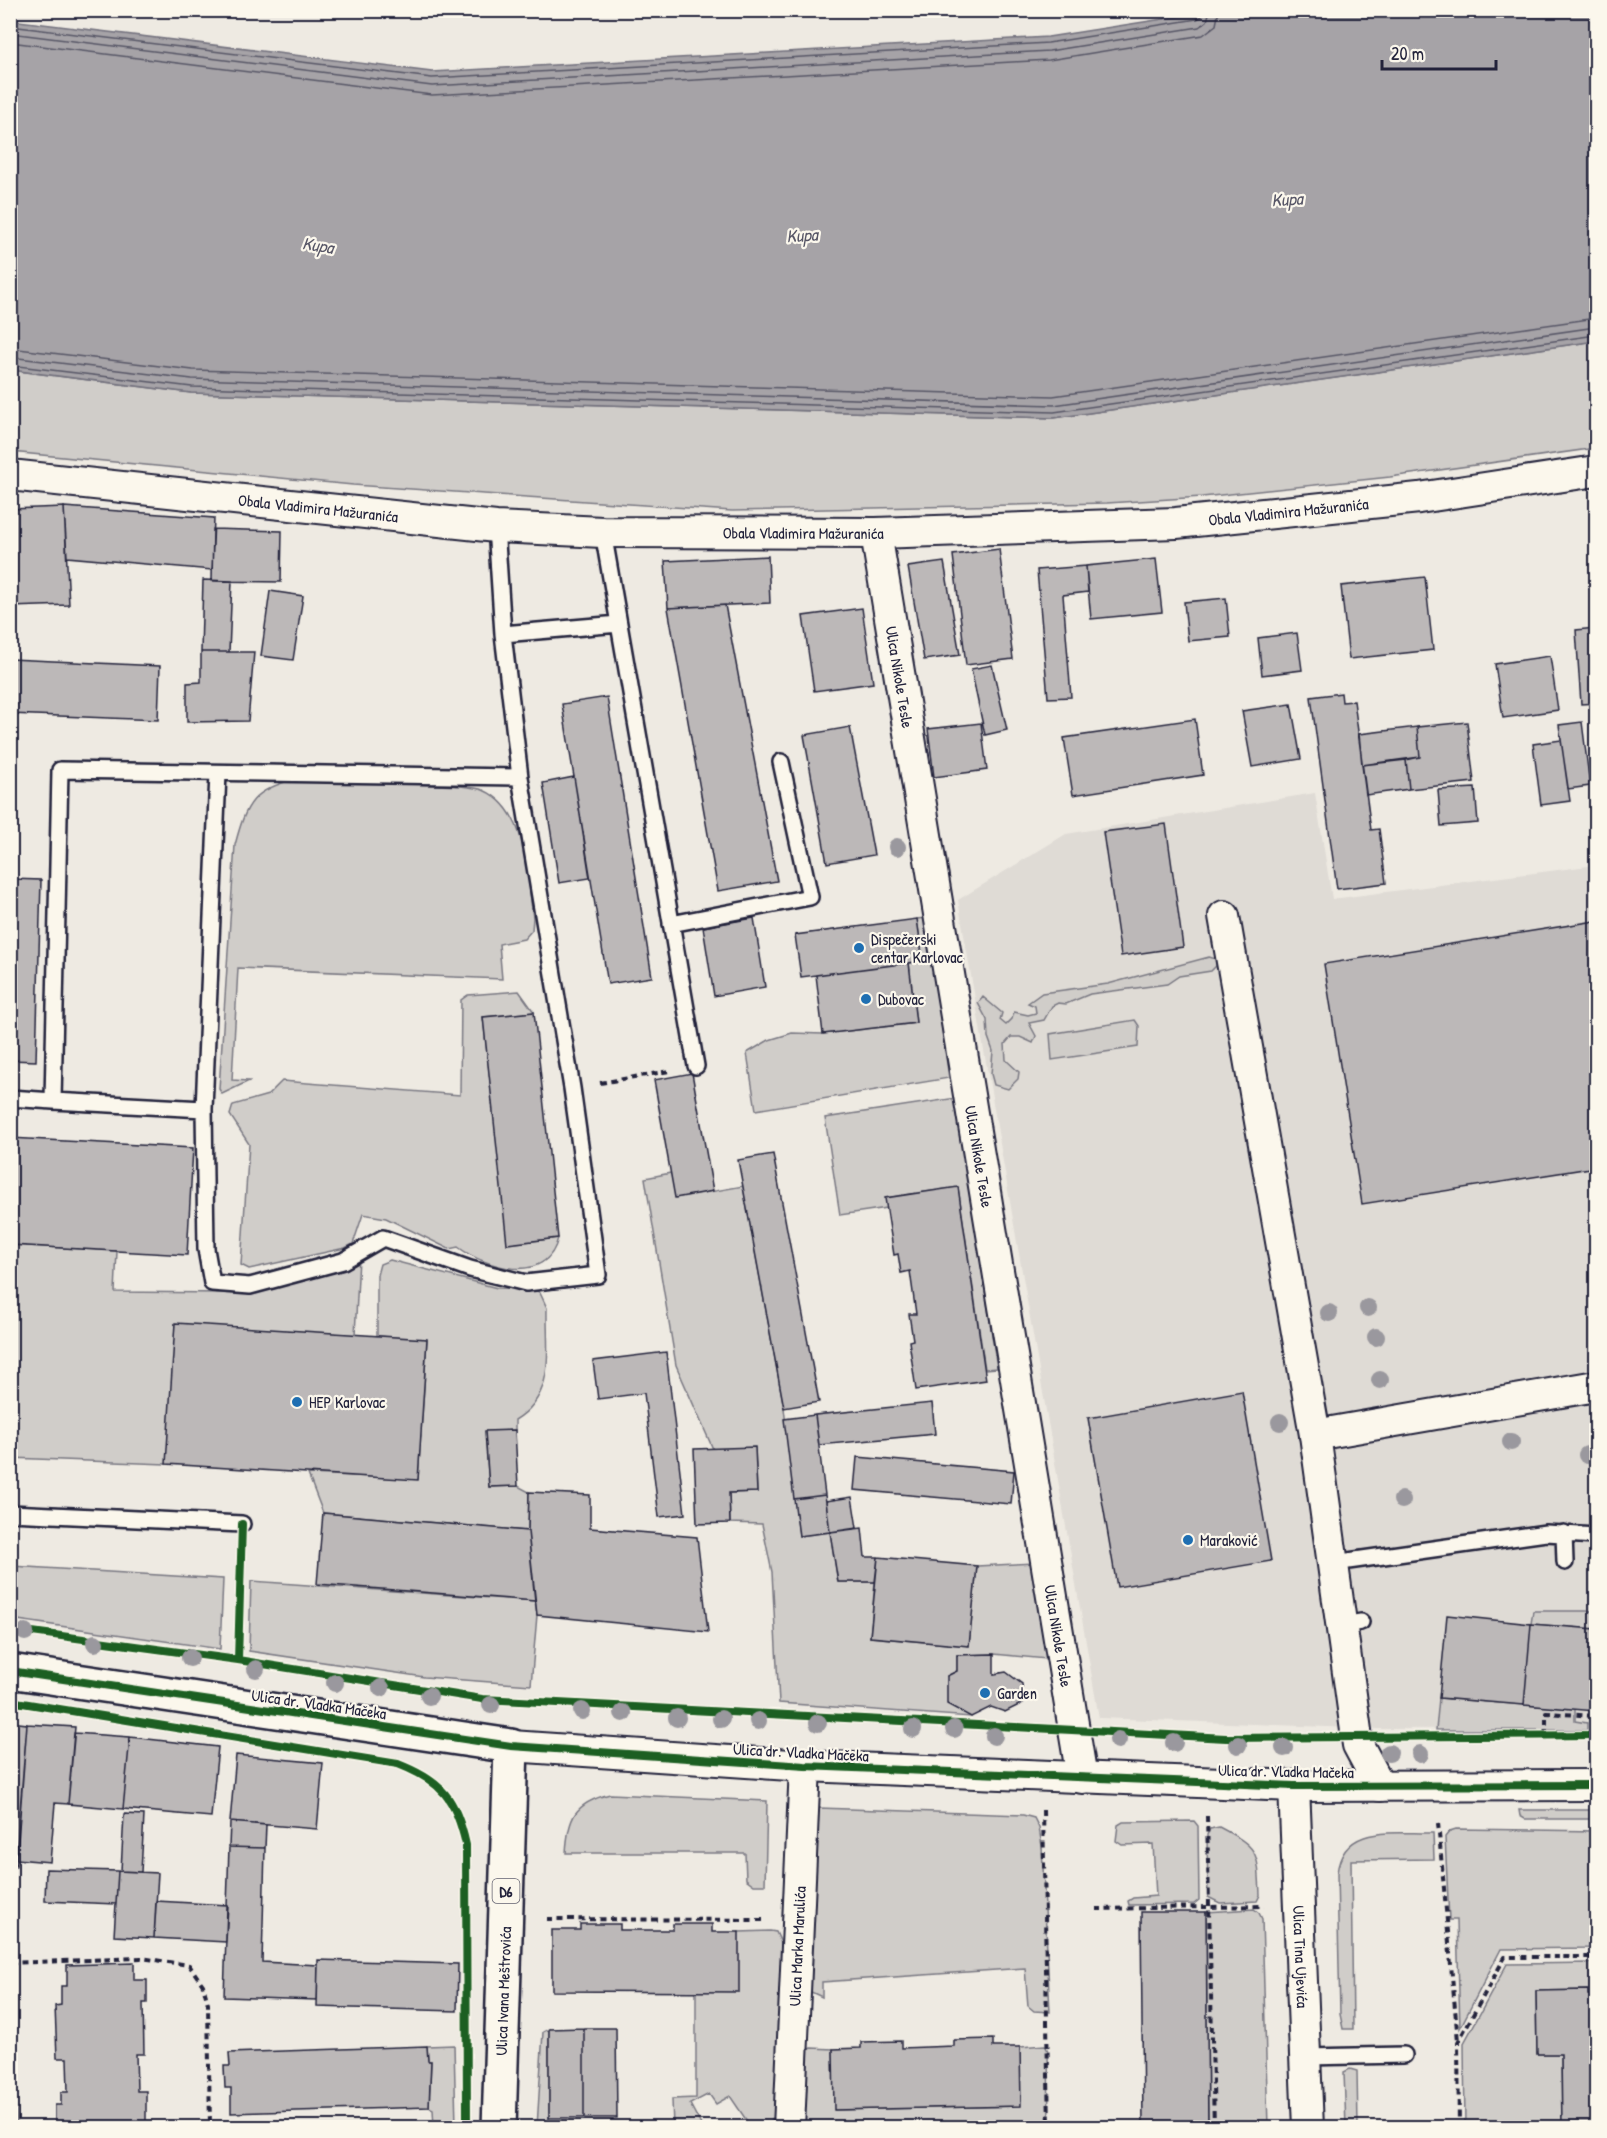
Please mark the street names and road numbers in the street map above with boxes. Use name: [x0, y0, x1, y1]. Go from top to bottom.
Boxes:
street label: Obala Vladimira Mažuranića: [237, 488, 399, 527]
street label: Obala Vladimira Mažuranića: [1207, 492, 1369, 531]
street label: Obala Vladimira Mažuranića: [723, 521, 884, 544]
street label: Ulica Nikole Tesle: [881, 624, 919, 730]
street label: Ulica Nikole Tesle: [960, 1104, 999, 1210]
street label: Ulica Nikole Tesle: [1039, 1583, 1078, 1689]
street label: Ulica dr. Vladka Mačeka: [250, 1684, 388, 1724]
street label: Ulica dr. Vladka Mačeka: [733, 1737, 869, 1767]
street label: Ulica dr. Vladka Mačeka: [1218, 1759, 1354, 1783]
road number: D6: [492, 1879, 520, 1903]
street label: Ulica Marka Marulića: [783, 1886, 811, 2007]
street label: Ulica Tina Ujevića: [1288, 1905, 1314, 2009]
street label: Ulica Ivana Meštrovića: [490, 1926, 516, 2056]

